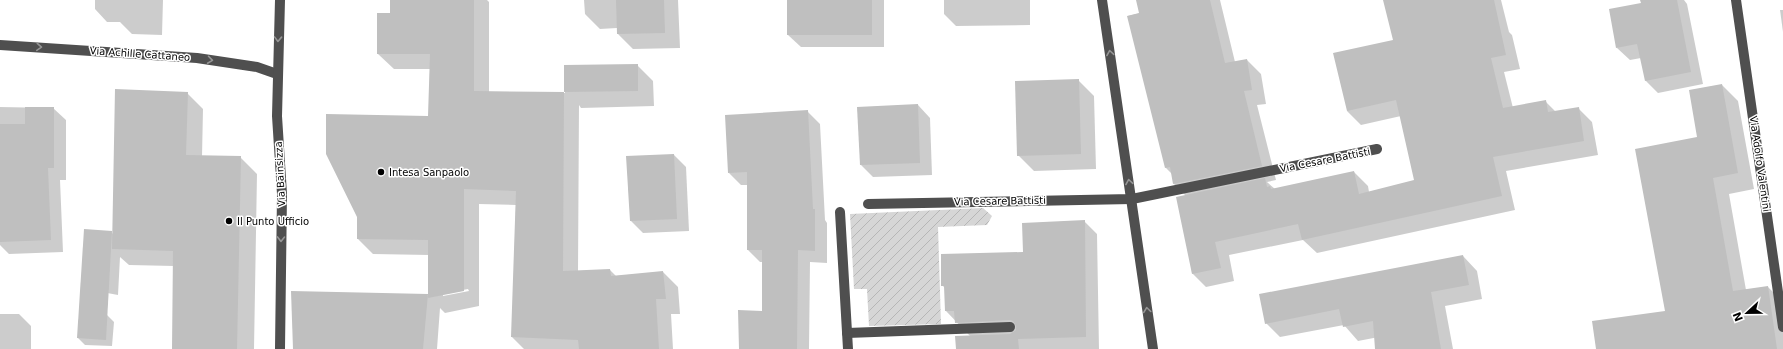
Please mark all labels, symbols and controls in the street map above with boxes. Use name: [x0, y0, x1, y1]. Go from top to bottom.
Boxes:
one-way arrow: [274, 36, 283, 42]
one-way arrow: [36, 43, 42, 52]
street label: Via Achille Cattaneo: [89, 45, 191, 63]
one-way arrow: [1106, 50, 1115, 56]
one-way arrow: [207, 55, 213, 64]
street label: Via Adolfo Valentini: [1748, 115, 1772, 213]
street label: Via Bainsizza: [273, 141, 287, 207]
street label: Via Cesare Battisti: [1279, 146, 1371, 174]
marker: Intesa Sanpaolo: [376, 167, 386, 177]
place label: Intesa Sanpaolo: [389, 167, 469, 178]
one-way arrow: [1125, 179, 1134, 185]
street label: Via Cesare Battisti: [954, 195, 1046, 207]
marker: Il Punto Ufficio: [224, 216, 234, 226]
place label: Il Punto Ufficio: [237, 216, 309, 227]
one-way arrow: [277, 236, 285, 242]
north arrow: [1727, 293, 1767, 333]
one-way arrow: [1143, 307, 1152, 313]
text: N: [1730, 310, 1746, 323]

